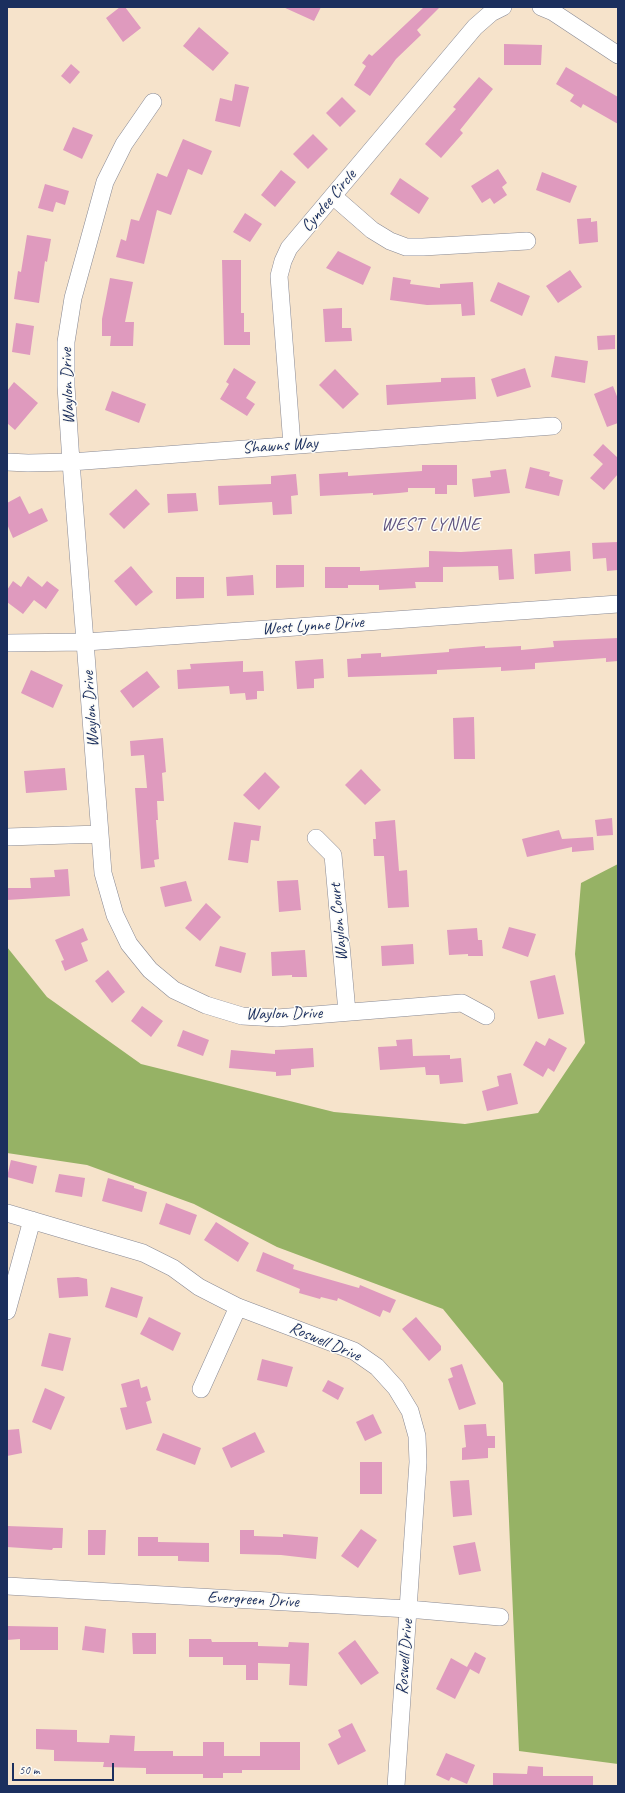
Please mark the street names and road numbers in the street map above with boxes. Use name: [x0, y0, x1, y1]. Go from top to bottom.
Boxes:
street label: Cyndee Circle: [297, 166, 361, 236]
street label: Waylon Drive: [56, 348, 80, 424]
street label: Shawns Way: [242, 433, 318, 459]
street label: West Lynne Drive: [262, 612, 364, 640]
street label: Waylon Drive: [78, 670, 104, 748]
street label: Waylon Court: [325, 882, 353, 962]
street label: Waylon Drive: [246, 1003, 322, 1025]
street label: Roswell Drive: [286, 1318, 364, 1366]
street label: Evergreen Drive: [207, 1587, 299, 1613]
street label: Roswell Drive: [392, 1619, 418, 1695]

